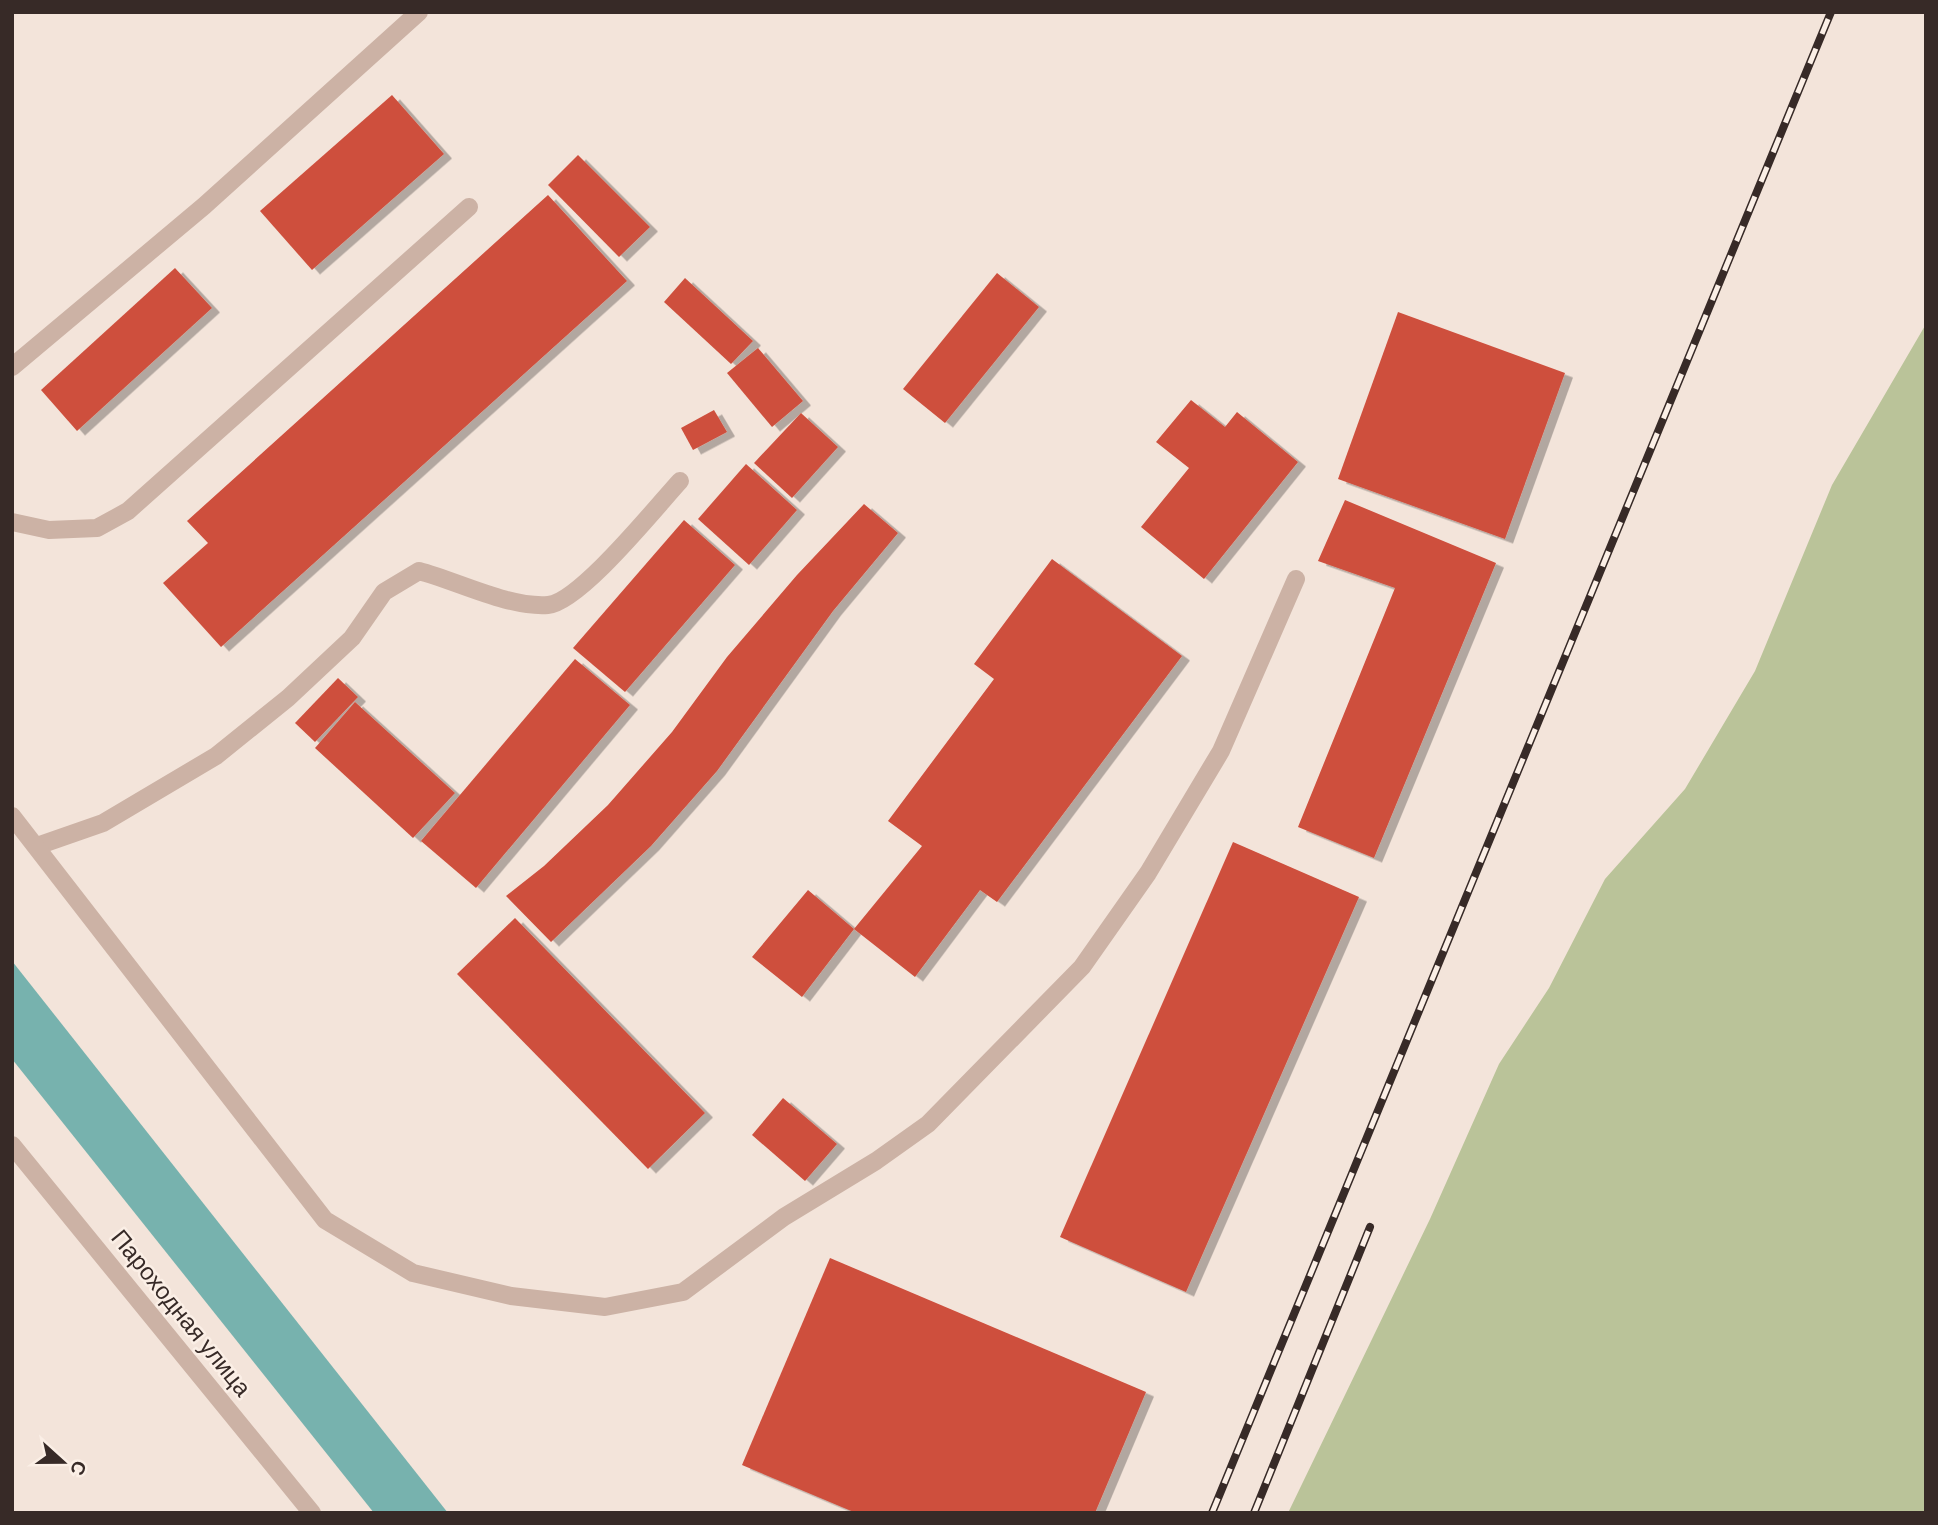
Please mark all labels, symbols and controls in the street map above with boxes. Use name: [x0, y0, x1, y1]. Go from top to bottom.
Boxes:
street label: Пароходная улица: [106, 1223, 259, 1402]
north arrow: [28, 1427, 98, 1497]
text: С: [66, 1458, 93, 1479]

